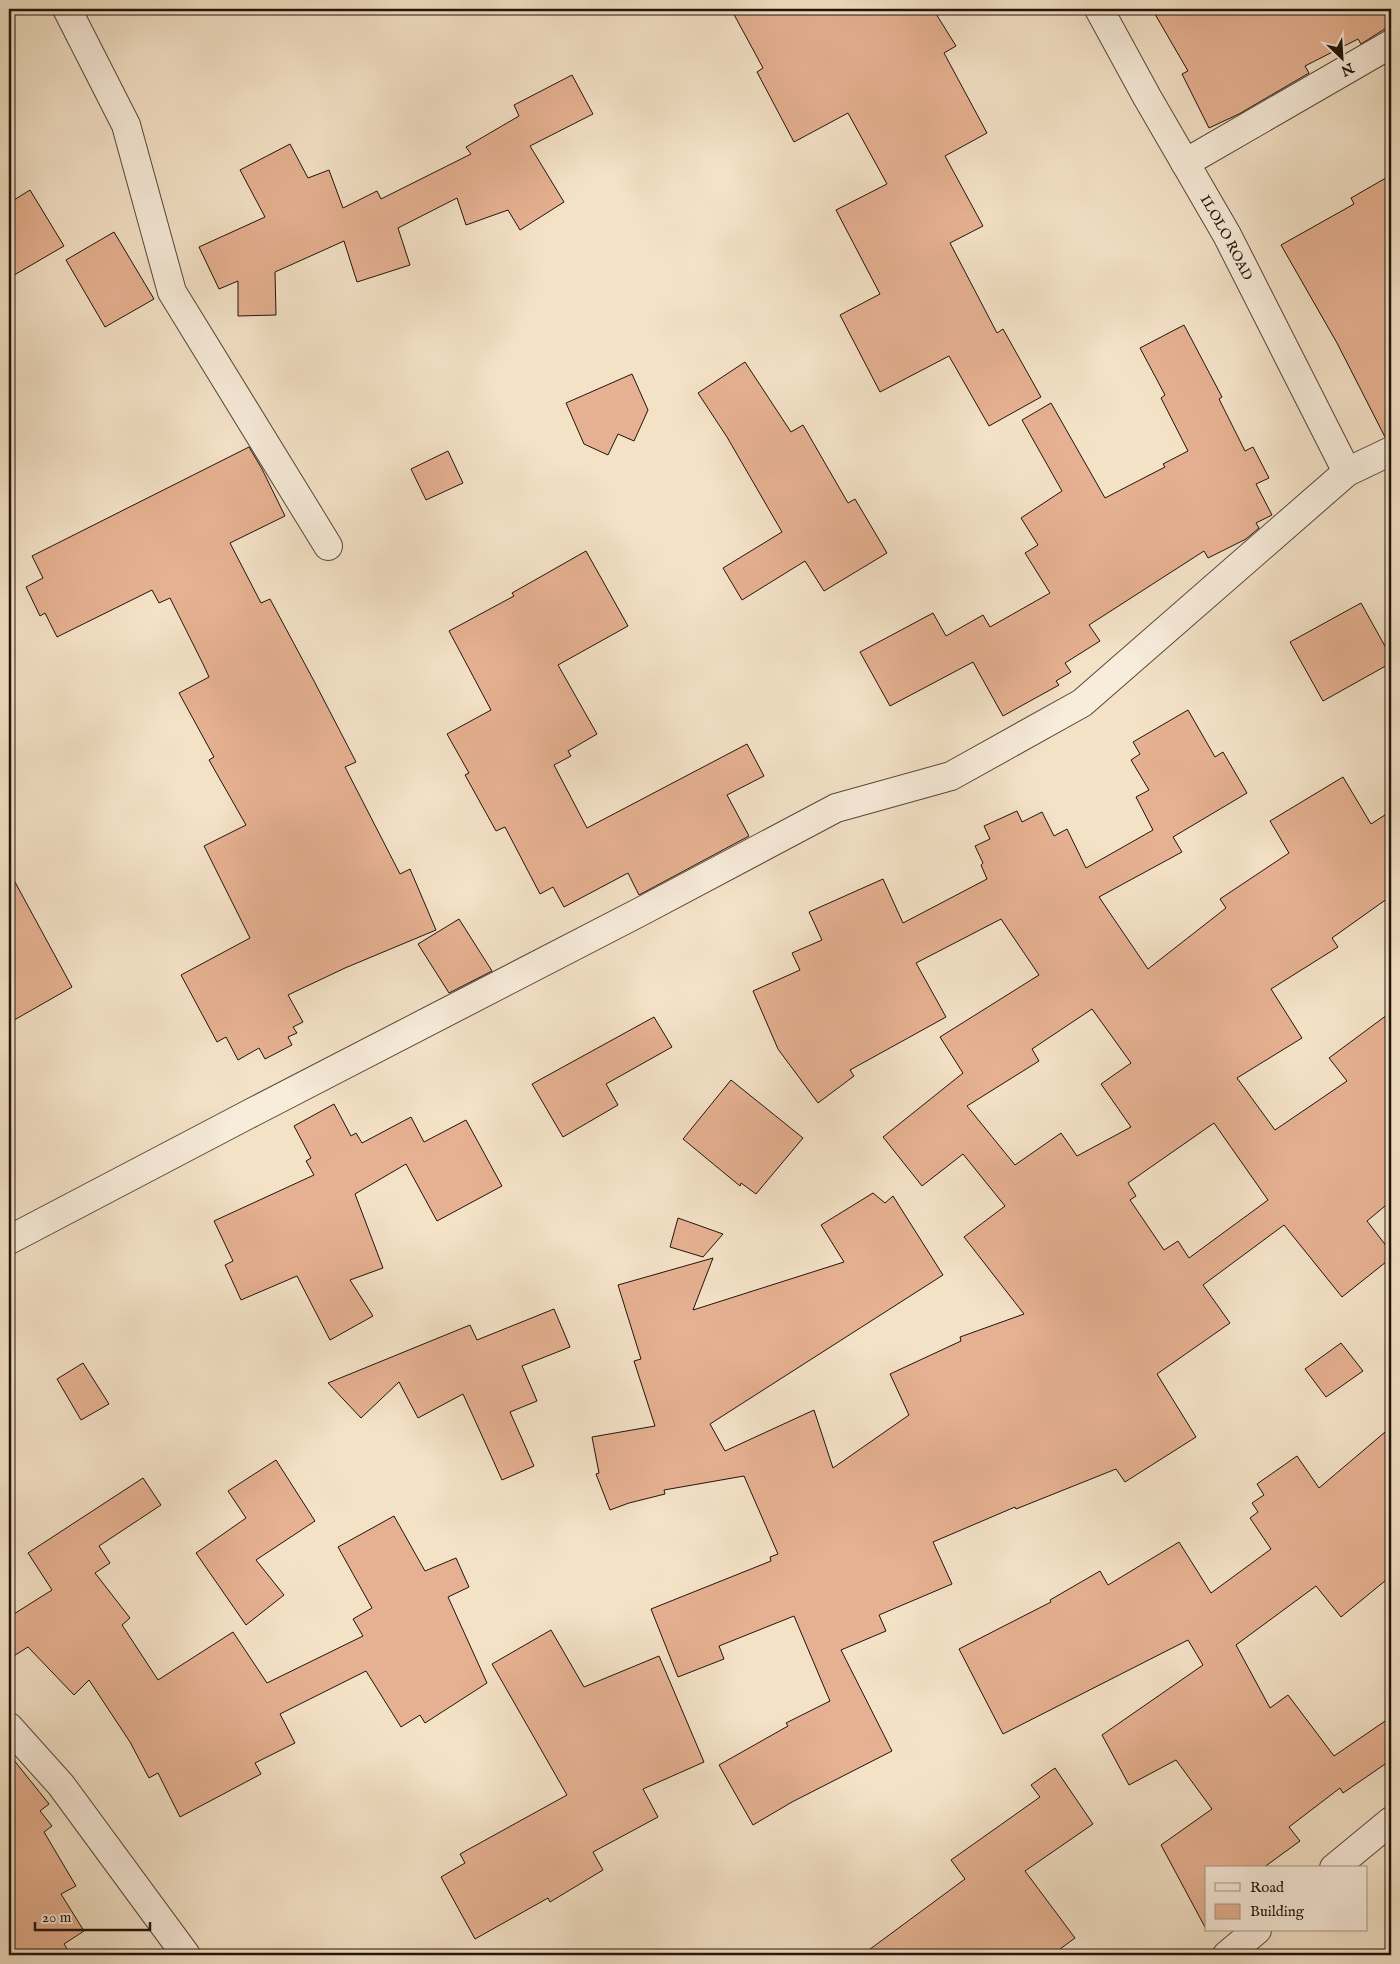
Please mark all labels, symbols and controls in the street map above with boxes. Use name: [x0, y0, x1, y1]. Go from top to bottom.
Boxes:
north arrow: [1318, 32, 1368, 82]
text: N: [1338, 58, 1357, 80]
street label: ILOLO ROAD: [1196, 192, 1256, 284]
legend: [1205, 1866, 1368, 1932]
text: Road: [1250, 1878, 1285, 1897]
scale bar: [35, 1899, 150, 1931]
text: Building: [1250, 1902, 1305, 1921]
text: 20 m: [42, 1908, 72, 1927]

